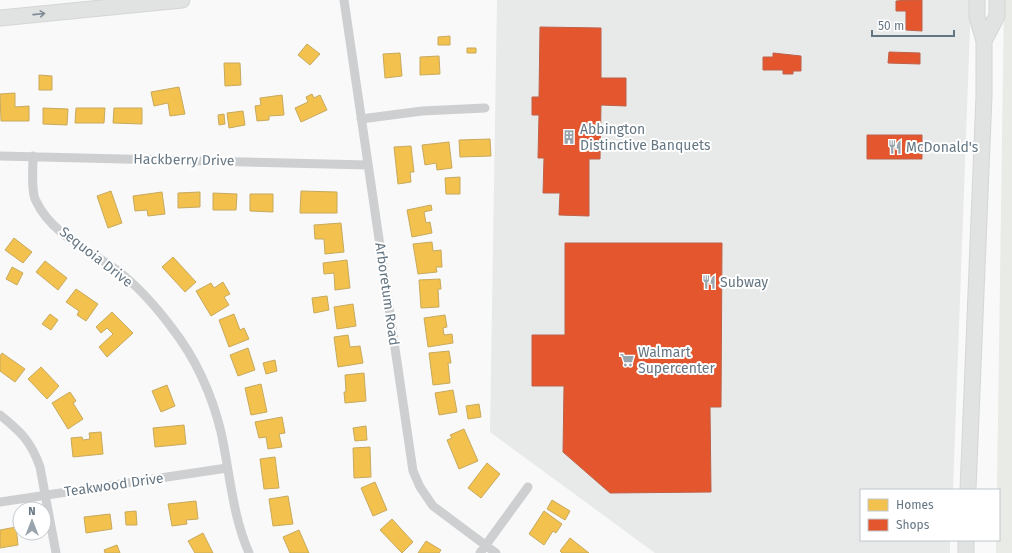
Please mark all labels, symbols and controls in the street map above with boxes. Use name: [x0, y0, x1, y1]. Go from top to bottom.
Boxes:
one-way arrow: [32, 11, 45, 18]
scale bar: [872, 12, 954, 38]
text: 50 m: [878, 19, 904, 33]
place label: Abbington Distinctive Banquets: [580, 121, 711, 154]
building icon: Abbington Distinctive Banquets: [561, 129, 577, 145]
restaurant icon: McDonald's: [887, 139, 903, 155]
place label: McDonald's: [906, 139, 979, 156]
street label: Hackberry Drive: [133, 151, 235, 169]
street label: Sequoia Drive: [56, 223, 136, 291]
street label: Arboretum Road: [371, 241, 403, 347]
restaurant icon: Subway: [701, 274, 717, 290]
place label: Subway: [720, 274, 768, 291]
place label: Walmart Supercenter: [638, 344, 715, 377]
supermarket icon: Walmart Supercenter: [619, 352, 635, 368]
street label: Teakwood Drive: [63, 470, 165, 500]
legend: [860, 489, 1000, 541]
text: Homes: [896, 498, 934, 512]
north arrow: [12, 501, 52, 541]
text: N: [28, 505, 36, 518]
text: Shops: [896, 518, 930, 532]

